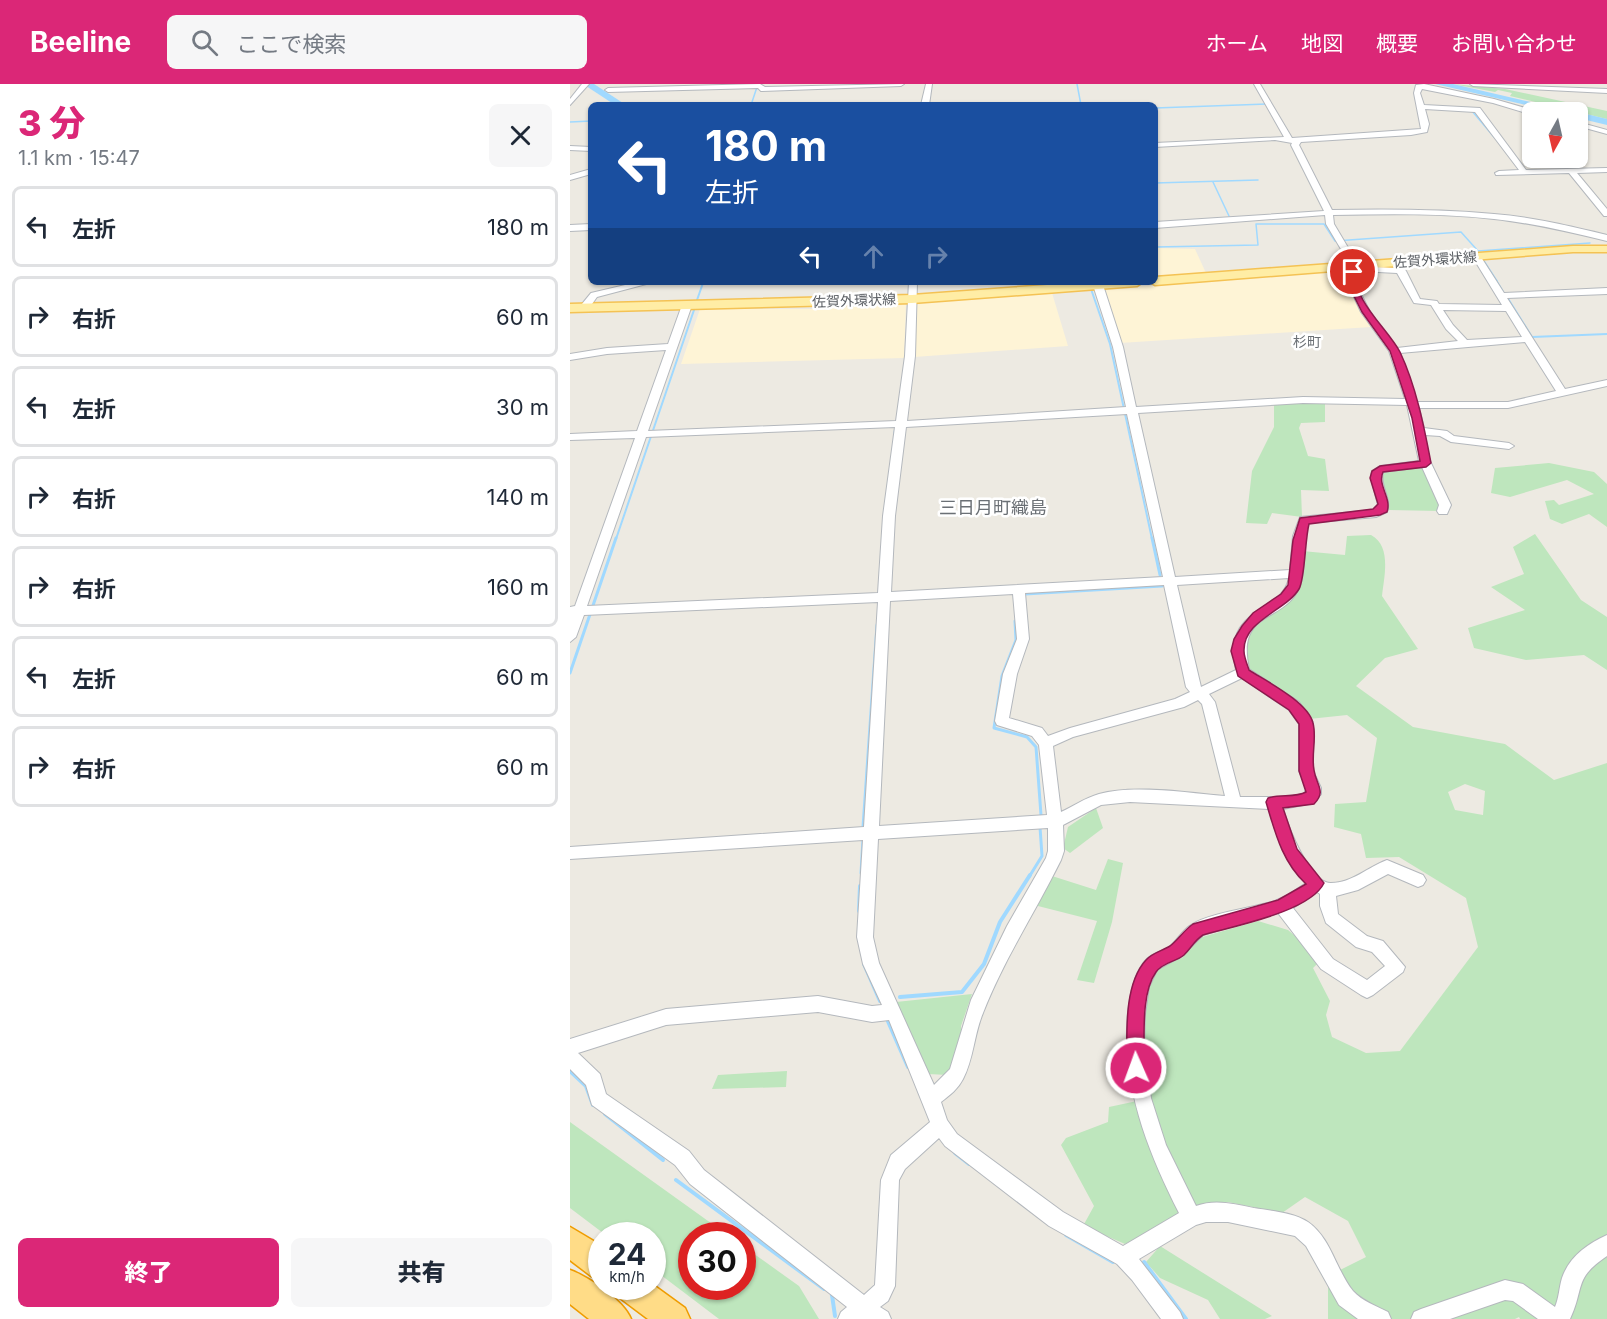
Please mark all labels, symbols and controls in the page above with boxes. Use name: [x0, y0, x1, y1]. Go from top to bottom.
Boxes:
search box: [167, 15, 587, 69]
text: Beeline: [30, 25, 131, 59]
icon: search: [188, 26, 221, 59]
text: ここで検索: [236, 31, 346, 57]
text: ホーム: [1206, 31, 1268, 56]
text: 地図: [1301, 31, 1343, 56]
text: 概要: [1376, 31, 1418, 56]
text: お問い合わせ: [1451, 31, 1577, 56]
text: 3 分: [18, 101, 86, 145]
north arrow: [1522, 102, 1588, 168]
map controls: [1522, 102, 1588, 168]
button: close: [489, 104, 552, 167]
text: 180 m: [705, 120, 827, 171]
icon: left: [606, 126, 684, 204]
text: 1.1 km · 15:47: [18, 146, 140, 170]
text: 左折: [705, 176, 759, 209]
icon: left: [21, 210, 54, 243]
text: 180 m: [487, 214, 549, 240]
text: 左折: [72, 216, 116, 242]
icon: left: [794, 240, 827, 273]
icon: ahead: [857, 240, 890, 273]
icon: right: [920, 240, 953, 273]
pin: [1327, 246, 1378, 297]
street label: 佐賀外環状線: [1393, 248, 1477, 270]
icon: arrive: [1336, 255, 1369, 288]
street label: 佐賀外環状線: [812, 290, 896, 310]
icon: right: [21, 300, 54, 333]
text: 60 m: [496, 304, 549, 330]
text: 右折: [72, 306, 116, 332]
district label: 杉町: [1293, 333, 1321, 350]
icon: left: [21, 390, 54, 423]
text: 30 m: [496, 394, 549, 420]
text: 左折: [72, 396, 116, 422]
icon: right: [21, 480, 54, 513]
text: 140 m: [487, 484, 549, 510]
text: 右折: [72, 486, 116, 512]
district label: 三日月町織島: [939, 497, 1047, 518]
icon: right: [21, 570, 54, 603]
text: 160 m: [487, 574, 549, 600]
text: 右折: [72, 576, 116, 602]
icon: left: [21, 660, 54, 693]
text: 60 m: [496, 664, 549, 690]
text: 左折: [72, 666, 116, 692]
icon: right: [21, 750, 54, 783]
text: 60 m: [496, 754, 549, 780]
text: 右折: [72, 756, 116, 782]
position arrow: [1104, 1036, 1168, 1100]
speed limit sign: 30: [678, 1222, 756, 1300]
text: 24: [608, 1236, 646, 1272]
button: 終了: [18, 1238, 279, 1307]
button: 共有: [291, 1238, 552, 1307]
text: km/h: [609, 1267, 645, 1286]

